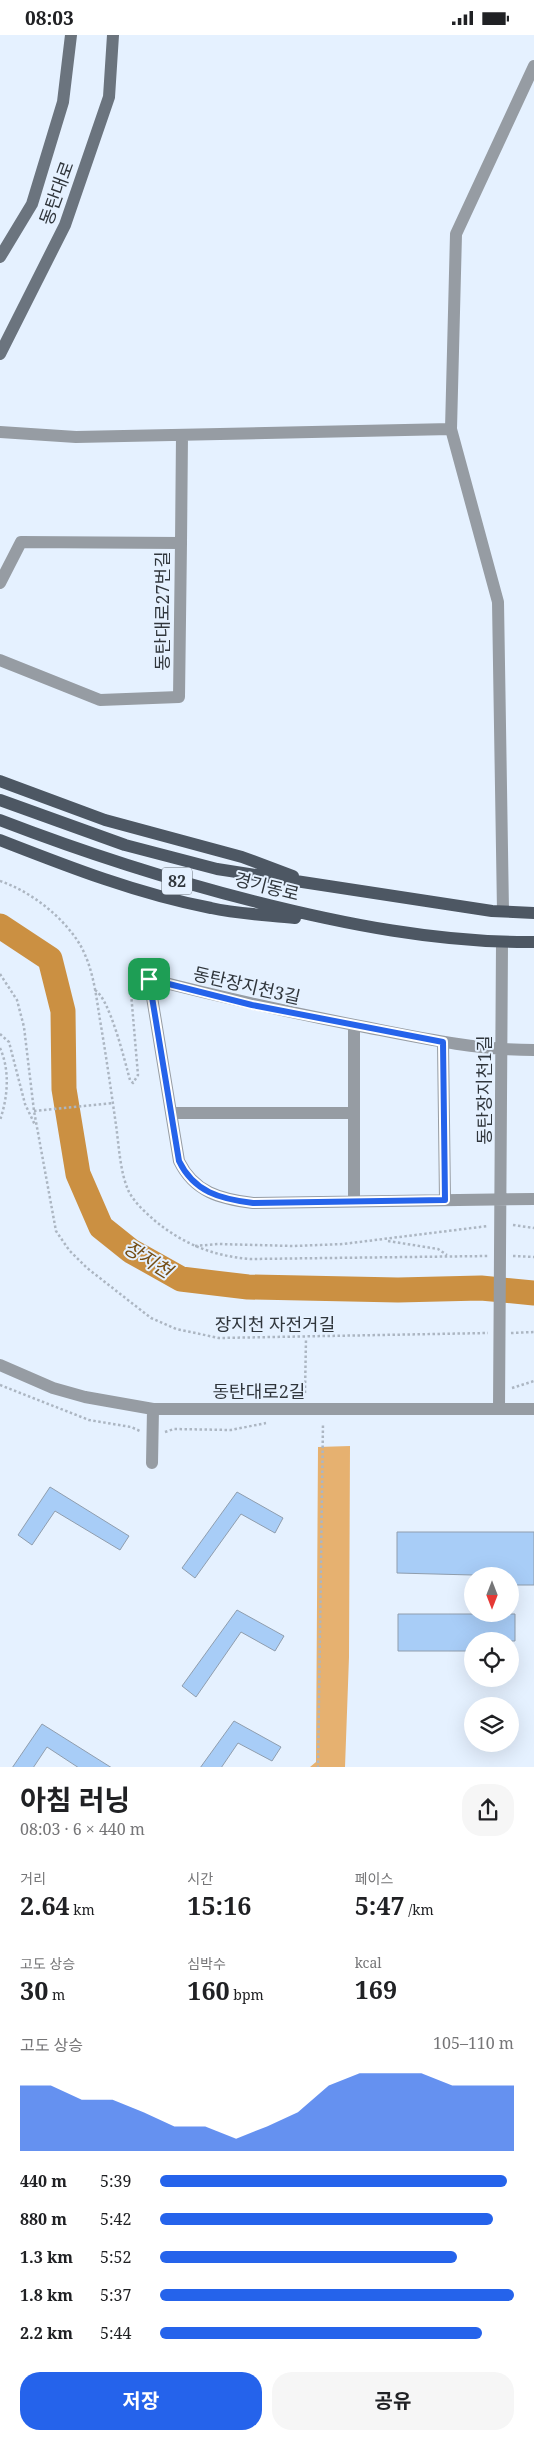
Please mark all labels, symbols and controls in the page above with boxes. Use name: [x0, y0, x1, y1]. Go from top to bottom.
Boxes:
text: 08:03: [25, 5, 74, 31]
street label: 동탄대로: [33, 158, 79, 228]
street label: 동탄대로27번길: [150, 551, 174, 671]
street label: 경기동로: [232, 866, 302, 906]
road number: 82: [162, 867, 192, 894]
pin: [128, 958, 170, 1000]
street label: 동탄장지천3길: [191, 961, 303, 1009]
icon: arrive: [135, 965, 163, 993]
street label: 동탄장지천1길: [472, 1035, 496, 1145]
water label: 장지천: [119, 1234, 178, 1285]
street label: 장지천 자전거길: [215, 1312, 335, 1336]
street label: 동탄대로2길: [213, 1379, 305, 1403]
north arrow: [464, 1567, 519, 1623]
map controls: [464, 1567, 519, 1752]
button: locate: [464, 1632, 519, 1687]
button: layers: [464, 1697, 519, 1752]
text: 아침 러닝: [20, 1780, 130, 1818]
button: share: [462, 1784, 514, 1836]
text: 08:03 · 6 × 440 m: [20, 1818, 145, 1840]
text: 거리: [20, 1869, 46, 1888]
text: 시간: [187, 1869, 213, 1888]
text: 페이스: [355, 1869, 393, 1888]
text: 2.64: [20, 1888, 70, 1922]
text: 15:16: [187, 1888, 251, 1922]
text: 5:47: [355, 1888, 405, 1922]
text: km: [70, 1900, 95, 1919]
text: /km: [405, 1900, 434, 1919]
text: kcal: [355, 1953, 382, 1972]
text: 고도 상승: [20, 1954, 75, 1973]
text: 심박수: [187, 1954, 226, 1973]
text: 169: [355, 1972, 397, 2006]
text: 30: [20, 1973, 48, 2007]
text: 160: [187, 1973, 230, 2007]
text: m: [48, 1985, 65, 2004]
text: bpm: [230, 1985, 264, 2004]
text: 105–110 m: [433, 2032, 514, 2054]
text: 고도 상승: [20, 2034, 83, 2056]
text: 440 m: [20, 2170, 67, 2192]
text: 5:39: [100, 2170, 131, 2192]
text: 880 m: [20, 2208, 67, 2230]
text: 5:42: [100, 2208, 131, 2230]
text: 1.3 km: [20, 2246, 73, 2268]
text: 5:52: [100, 2246, 131, 2268]
text: 1.8 km: [20, 2284, 73, 2306]
text: 5:37: [100, 2284, 131, 2306]
text: 2.2 km: [20, 2322, 73, 2344]
text: 5:44: [100, 2322, 131, 2344]
button: 저장: [20, 2372, 262, 2430]
button: 공유: [272, 2372, 514, 2430]

